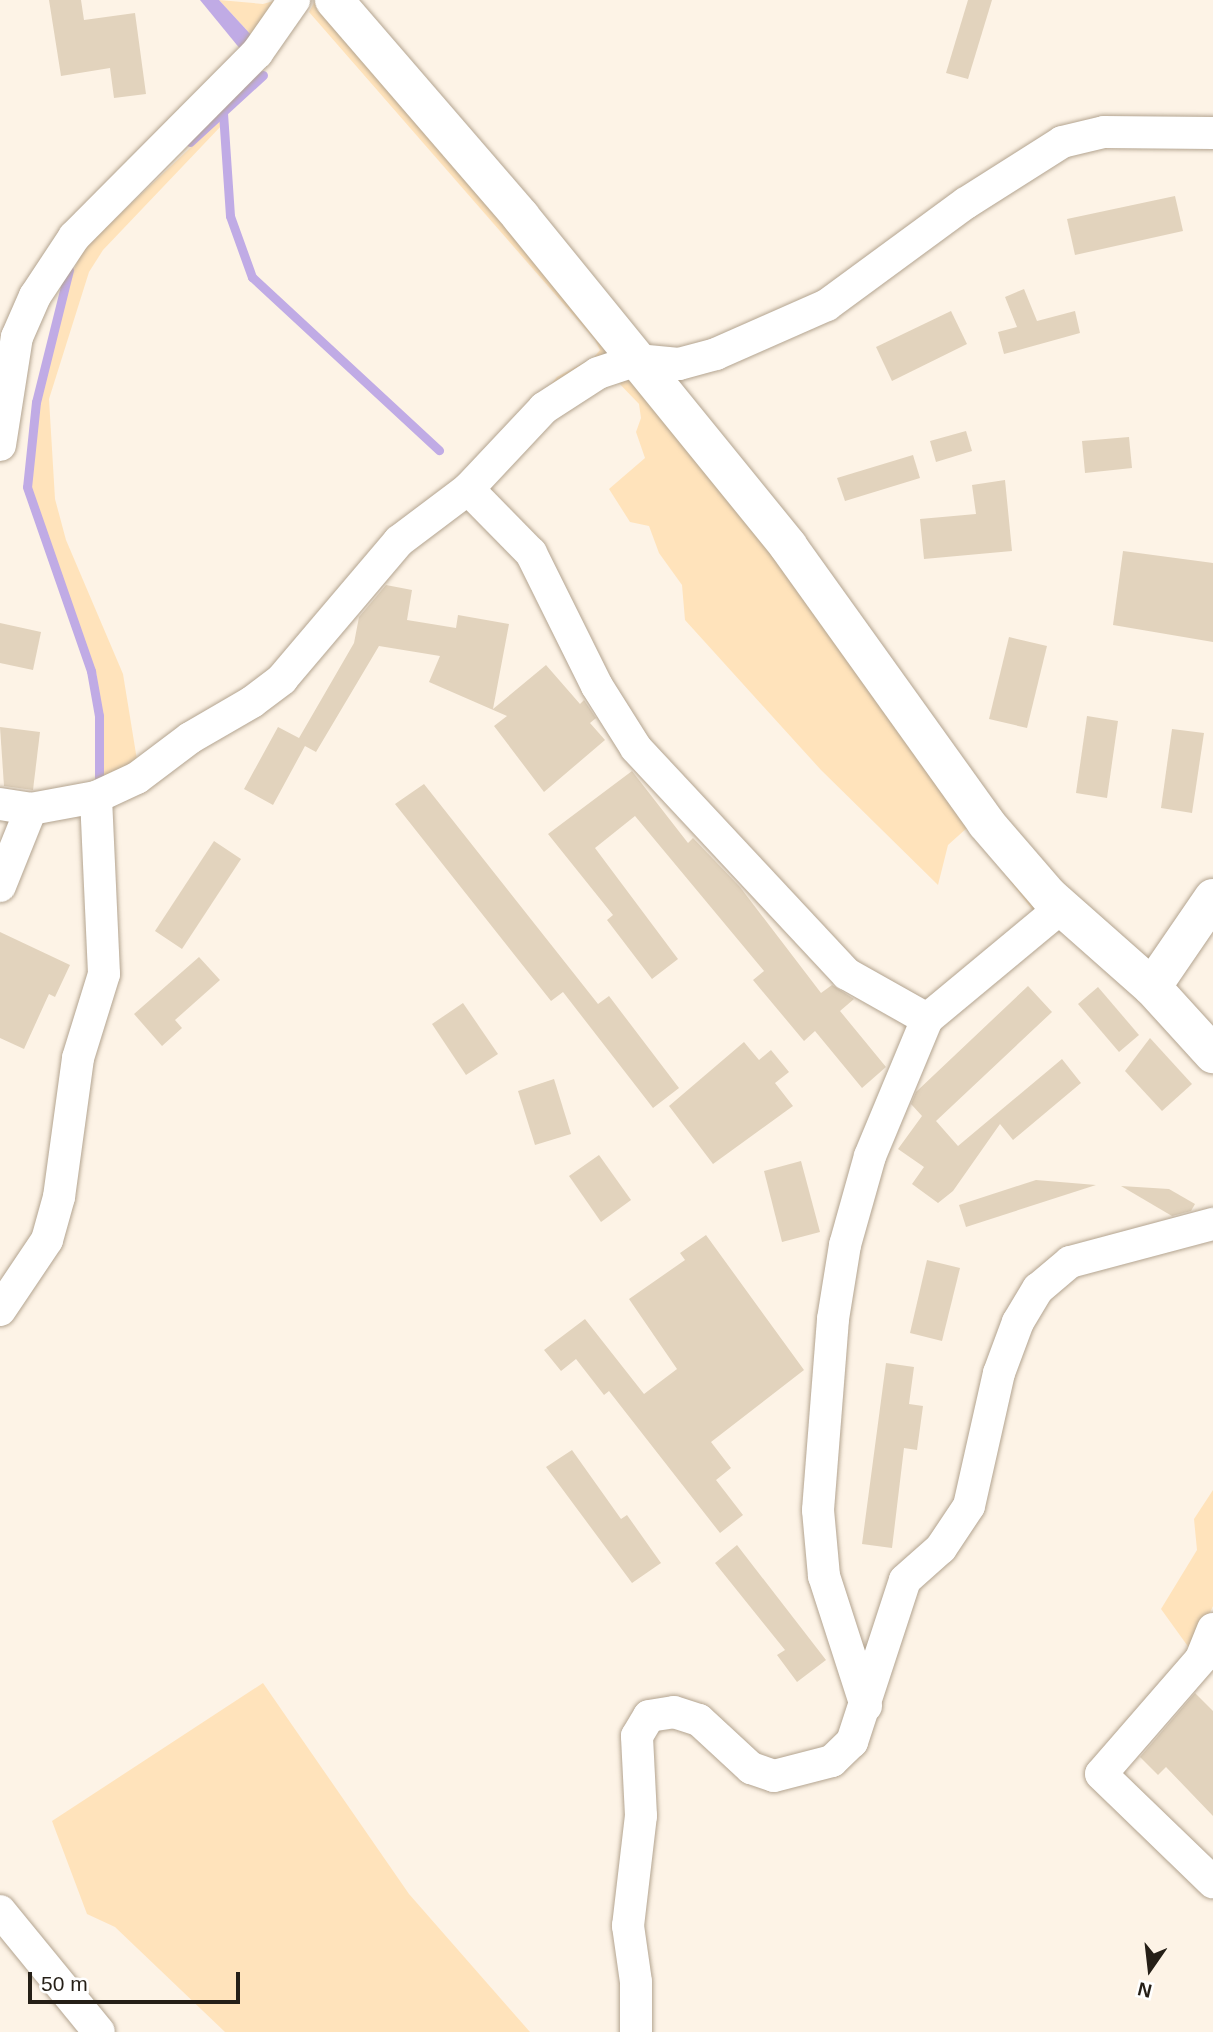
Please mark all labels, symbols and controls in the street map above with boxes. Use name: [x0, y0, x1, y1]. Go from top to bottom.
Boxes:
north arrow: [1115, 1934, 1185, 2004]
scale bar: [32, 1958, 243, 2002]
text: 50 m: [41, 1972, 88, 1995]
text: N: [1136, 1978, 1154, 2002]

